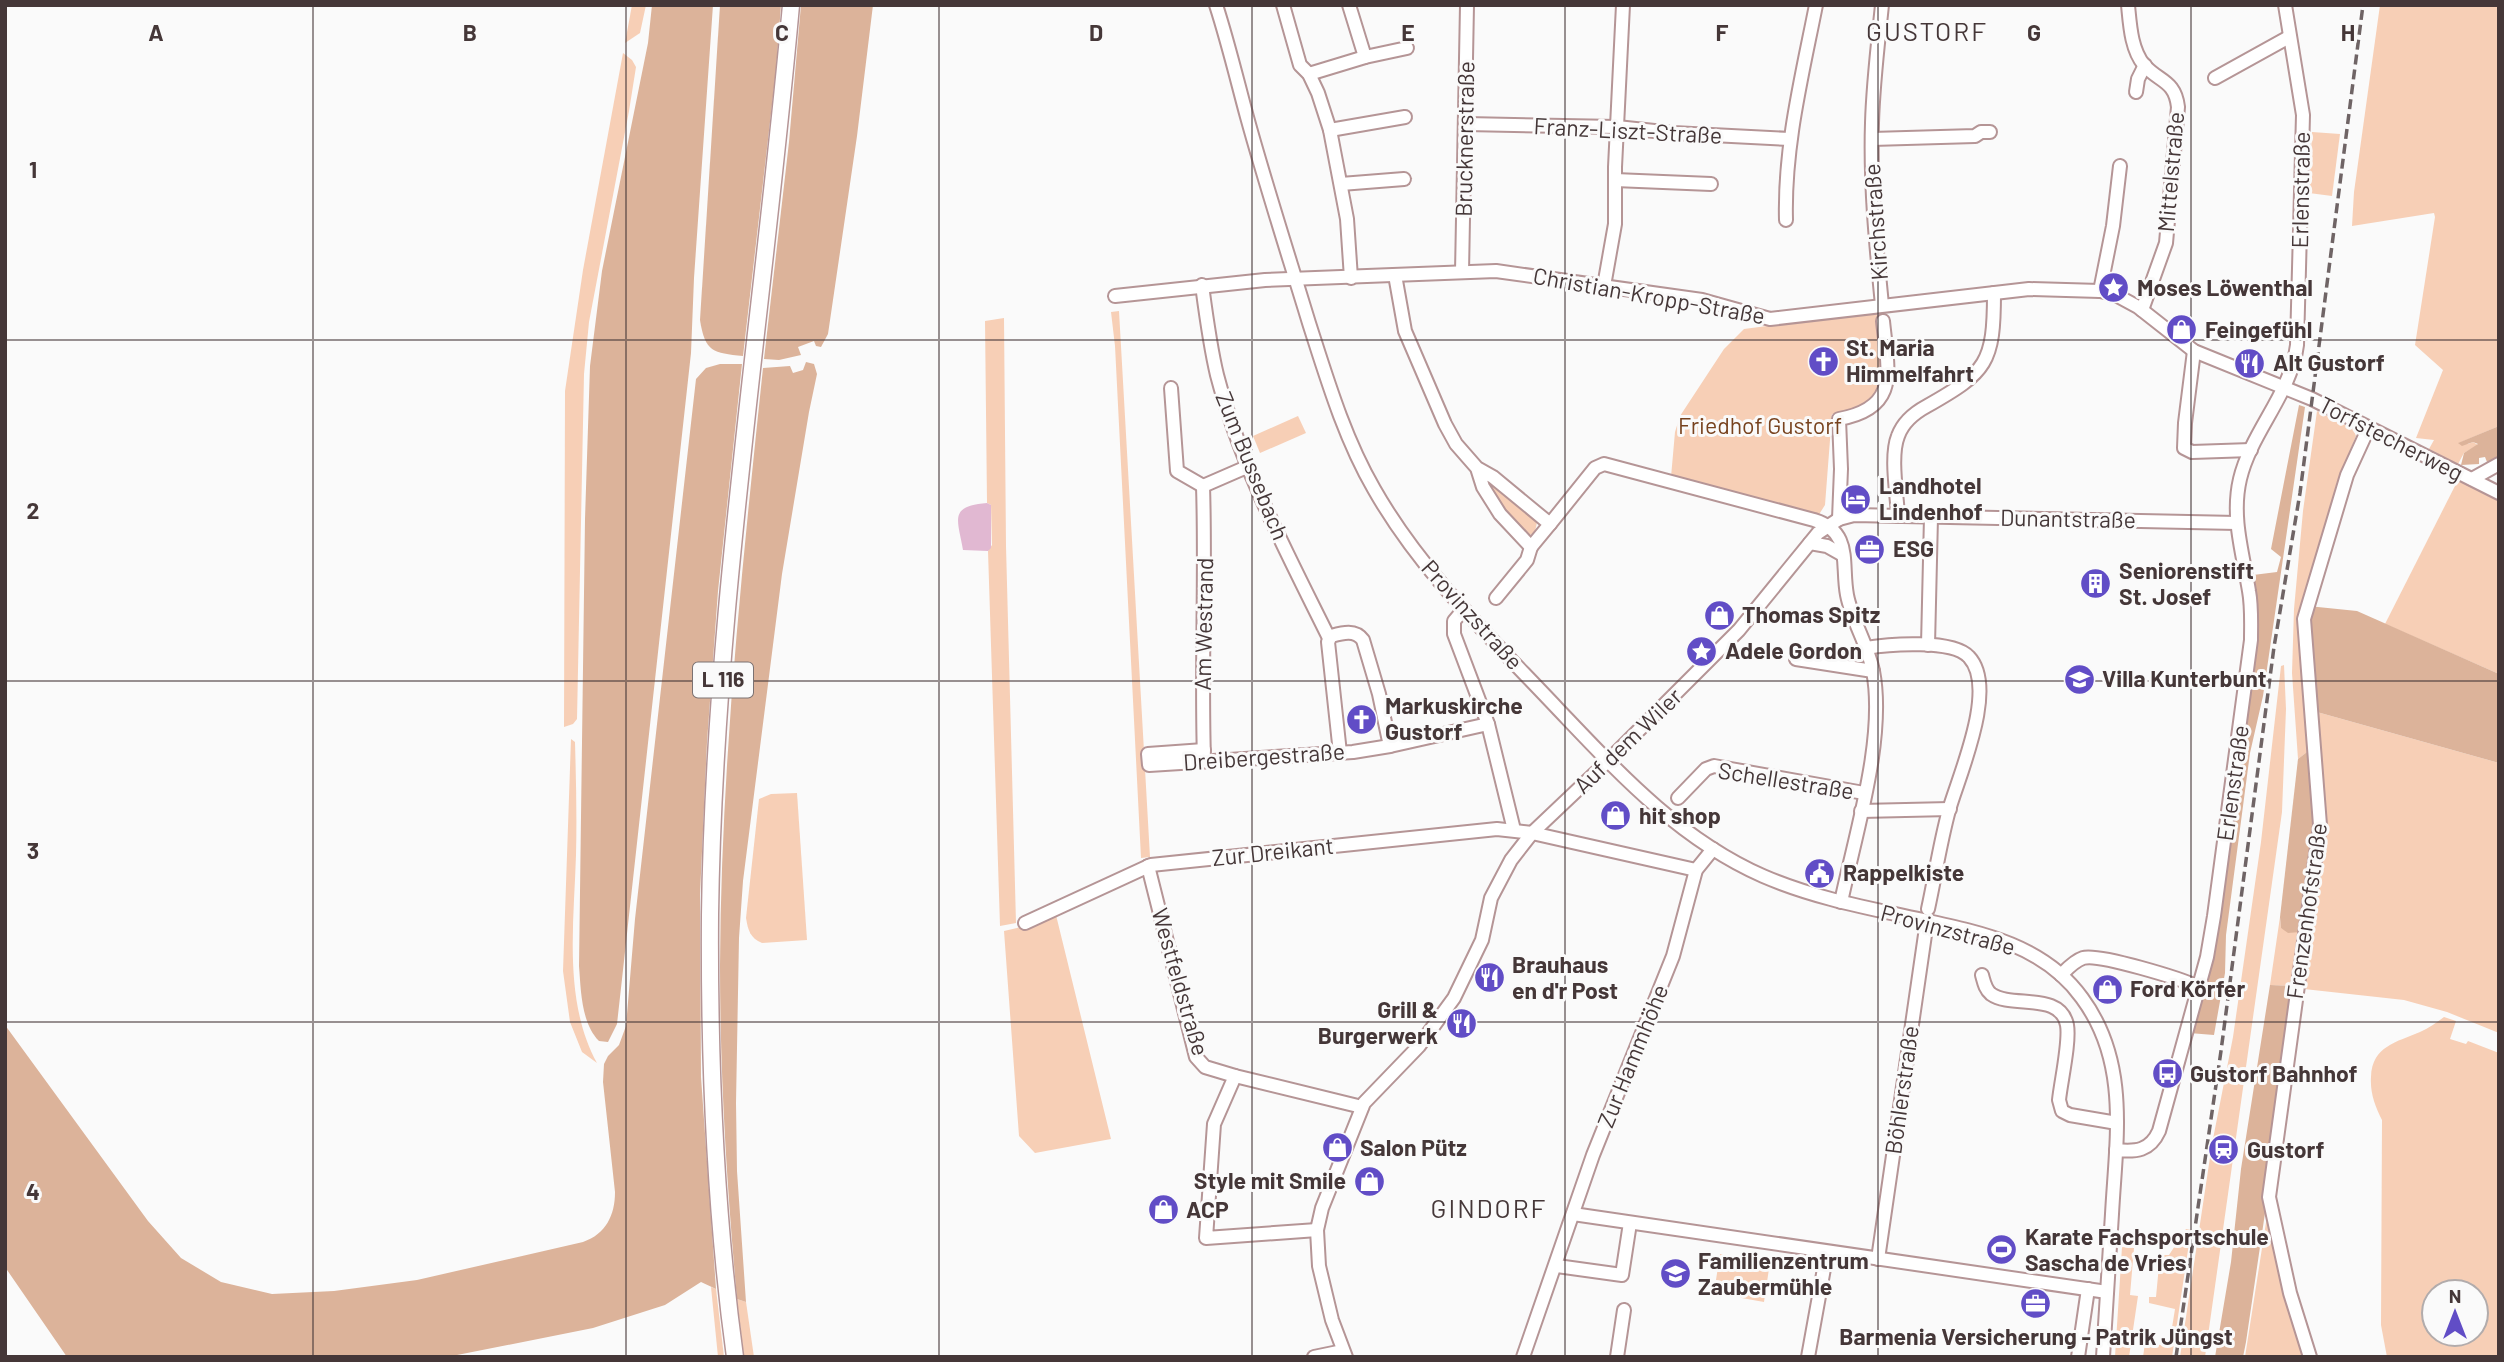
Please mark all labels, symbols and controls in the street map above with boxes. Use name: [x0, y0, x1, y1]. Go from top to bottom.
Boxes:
district label: GUSTORF: [1866, 15, 1988, 46]
text: A: [148, 18, 164, 46]
text: B: [463, 18, 477, 46]
text: C: [775, 18, 789, 46]
text: D: [1089, 18, 1103, 46]
text: E: [1401, 18, 1415, 46]
text: F: [1716, 18, 1729, 46]
text: G: [2027, 18, 2041, 46]
text: H: [2341, 18, 2355, 46]
street label: Brucknerstraße: [1449, 61, 1479, 217]
street label: Franz-Liszt-Straße: [1533, 111, 1723, 149]
street label: Mittelstraße: [2151, 111, 2189, 233]
street label: Erlenstraße: [2285, 131, 2315, 249]
text: 1: [29, 155, 37, 183]
street label: Kirchstraße: [1857, 163, 1893, 281]
street label: Christian-Kropp-Straße: [1531, 261, 1767, 329]
place icon: Moses Löwenthal: [2097, 271, 2131, 305]
place label: Moses Löwenthal: [2137, 273, 2313, 301]
shop icon: Feingefühl: [2165, 313, 2199, 347]
place label: Feingefühl: [2205, 315, 2312, 343]
place label: St. Maria Himmelfahrt: [1846, 333, 1974, 387]
church icon: St. Maria Himmelfahrt: [1806, 344, 1840, 378]
restaurant icon: Alt Gustorf: [2233, 346, 2267, 380]
place label: Alt Gustorf: [2273, 348, 2385, 376]
street label: Zum Bussebach: [1210, 387, 1295, 544]
street label: Torfstecherweg: [2315, 390, 2468, 486]
park label: Friedhof Gustorf: [1678, 411, 1842, 439]
place label: Landhotel Lindenhof: [1879, 471, 1983, 525]
hotel icon: Landhotel Lindenhof: [1839, 482, 1873, 516]
text: 2: [27, 496, 39, 524]
street label: Dunantstraße: [2000, 503, 2136, 533]
office icon: ESG: [1853, 532, 1887, 566]
place label: ESG: [1893, 534, 1934, 562]
street label: Provinzstraße: [1416, 554, 1529, 675]
place label: Seniorenstift St. Josef: [2119, 556, 2254, 610]
street label: Am Westrand: [1188, 557, 1218, 691]
building icon: Seniorenstift St. Josef: [2079, 567, 2113, 601]
shop icon: Thomas Spitz: [1702, 598, 1736, 632]
place label: Thomas Spitz: [1742, 600, 1880, 628]
place icon: Adele Gordon: [1685, 634, 1719, 668]
place label: Adele Gordon: [1725, 636, 1862, 664]
road number: L 116: [693, 662, 753, 698]
school or university icon: Villa Kunterbunt: [2062, 662, 2096, 696]
place label: Villa Kunterbunt: [2102, 664, 2266, 692]
street label: Auf dem Wiler: [1567, 681, 1688, 799]
place label: Markuskirche Gustorf: [1385, 691, 1523, 745]
church icon: Markuskirche Gustorf: [1345, 702, 1379, 736]
street label: Erlenstraße: [2210, 723, 2254, 843]
street label: Dreibergestraße: [1182, 736, 1346, 776]
street label: Schellestraße: [1716, 755, 1856, 805]
shop icon: hit shop: [1599, 799, 1633, 833]
place label: hit shop: [1639, 801, 1721, 829]
street label: Frenzenhofstraße: [2280, 821, 2332, 1001]
street label: Zur Dreikant: [1211, 831, 1335, 871]
text: 3: [27, 836, 39, 864]
public building icon: Rappelkiste: [1803, 856, 1837, 890]
place label: Rappelkiste: [1843, 858, 1964, 886]
street label: Provinzstraße: [1878, 898, 2019, 960]
street label: Westfeldstraße: [1147, 905, 1215, 1059]
place label: Brauhaus en d'r Post: [1512, 950, 1618, 1004]
restaurant icon: Brauhaus en d'r Post: [1472, 961, 1506, 995]
shop icon: Ford Körfer: [2090, 972, 2124, 1006]
place label: Ford Körfer: [2130, 974, 2245, 1002]
street label: Zur Hammhöhe: [1591, 980, 1673, 1131]
place label: Grill & Burgerwerk: [1318, 995, 1438, 1049]
restaurant icon: Grill & Burgerwerk: [1444, 1006, 1478, 1040]
street label: Böhlerstraße: [1878, 1024, 1924, 1156]
bus stop icon: Gustorf Bahnhof: [2150, 1057, 2184, 1091]
place label: Gustorf Bahnhof: [2190, 1059, 2357, 1087]
shop icon: Salon Pütz: [1320, 1131, 1354, 1165]
place label: Salon Pütz: [1360, 1133, 1467, 1161]
station icon: Gustorf: [2207, 1133, 2241, 1167]
place label: Gustorf: [2247, 1135, 2324, 1163]
shop icon: Style mit Smile: [1352, 1164, 1386, 1198]
place label: Style mit Smile: [1194, 1166, 1346, 1194]
text: 4: [26, 1177, 40, 1205]
district label: GINDORF: [1431, 1192, 1547, 1223]
shop icon: ACP: [1146, 1193, 1180, 1227]
place label: ACP: [1186, 1195, 1229, 1223]
place label: Karate Fachsportschule Sascha de Vries: [2025, 1222, 2269, 1276]
sports icon: Karate Fachsportschule Sascha de Vries: [1985, 1233, 2019, 1267]
place label: Familienzentrum Zaubermühle: [1698, 1246, 1869, 1300]
school or university icon: Familienzentrum Zaubermühle: [1658, 1257, 1692, 1291]
north arrow: [2420, 1278, 2490, 1348]
text: N: [2449, 1284, 2461, 1307]
office icon: Barmenia Versicherung - Patrik Jüngst: [2019, 1286, 2053, 1320]
place label: Barmenia Versicherung - Patrik Jüngst: [1839, 1322, 2233, 1350]

